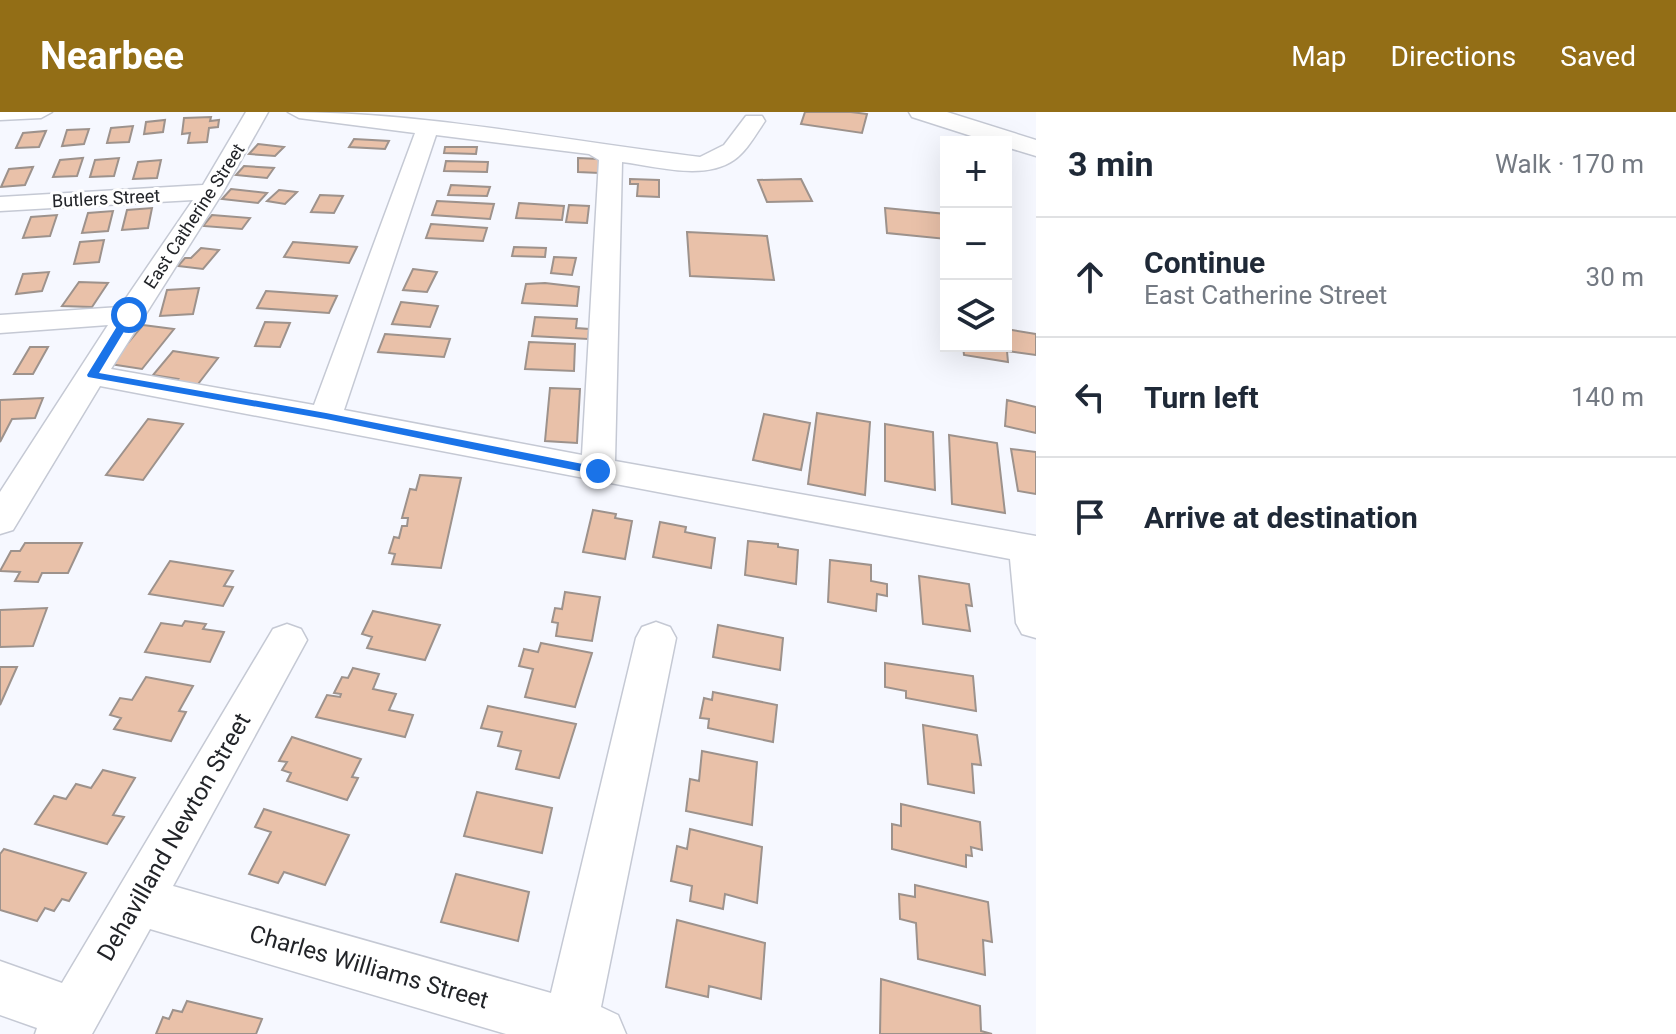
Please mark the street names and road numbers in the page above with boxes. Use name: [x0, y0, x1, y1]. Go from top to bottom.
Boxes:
street label: East Catherine Street: [139, 140, 249, 292]
street label: Butlers Street: [51, 185, 161, 211]
street label: Dehavilland Newton Street: [92, 708, 257, 966]
street label: Charles Williams Street: [246, 919, 492, 1015]

